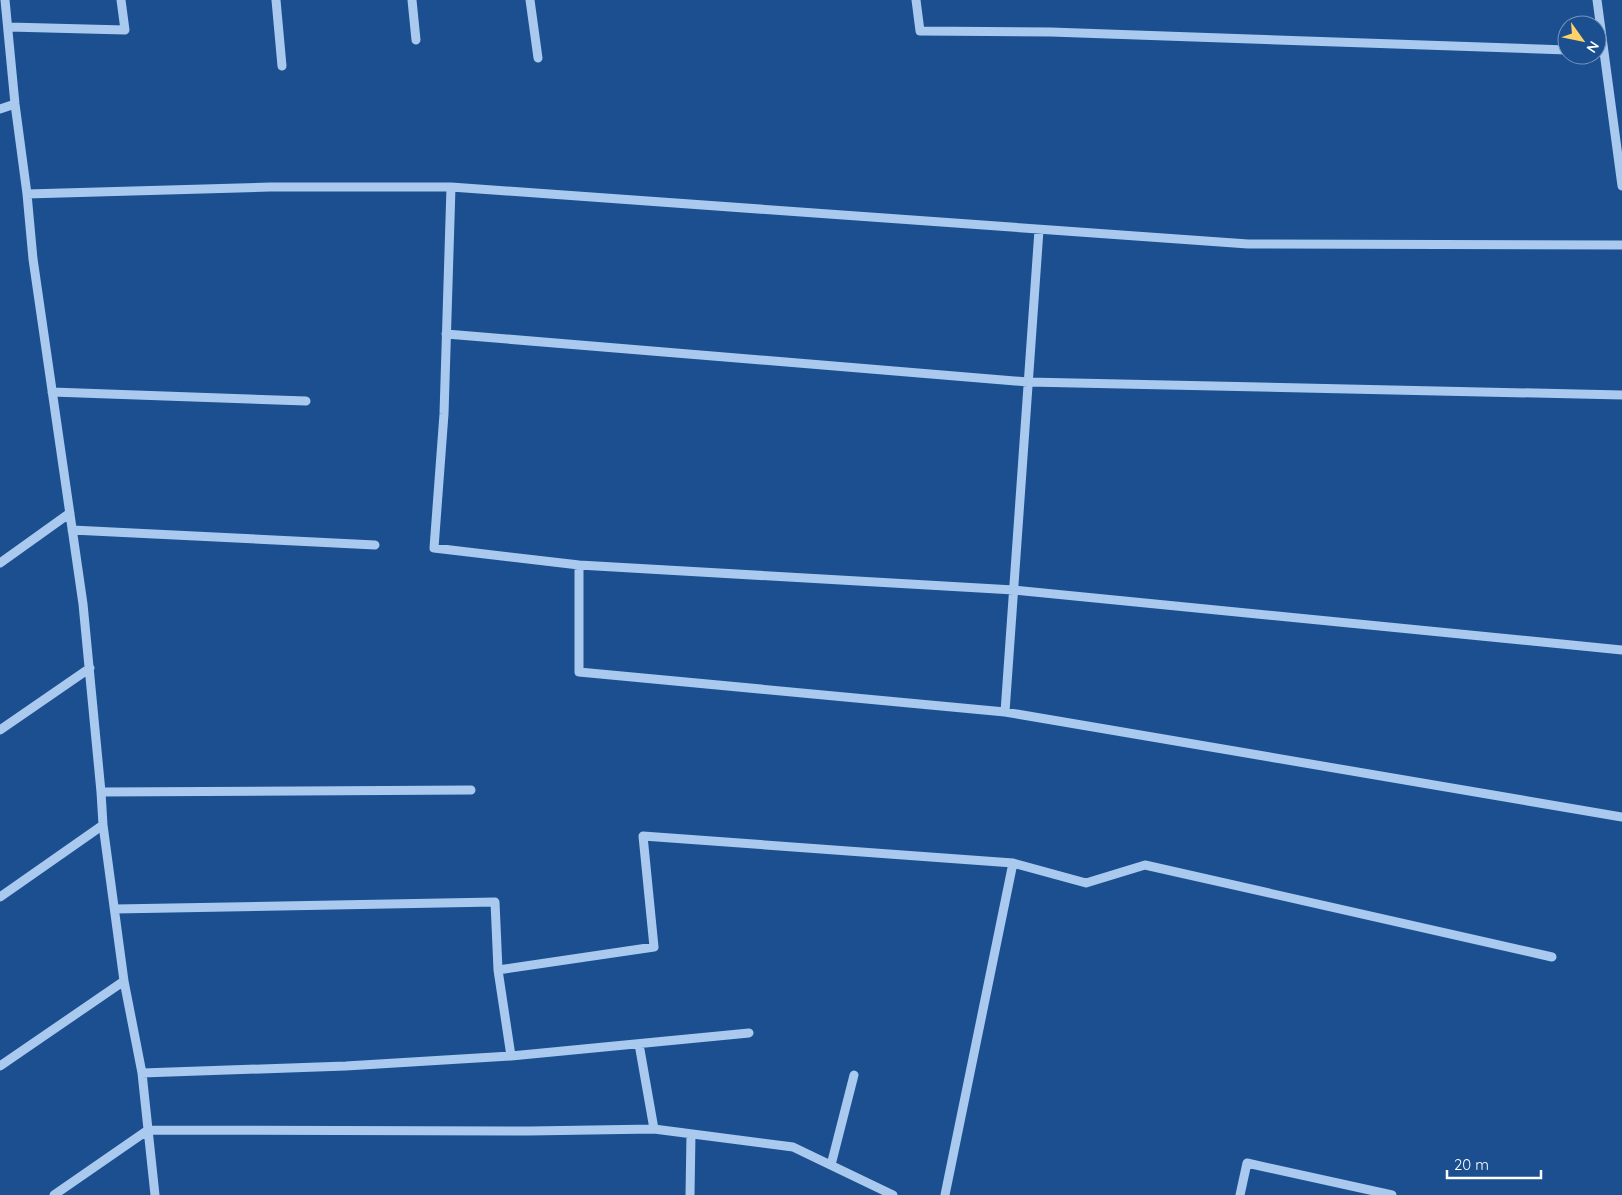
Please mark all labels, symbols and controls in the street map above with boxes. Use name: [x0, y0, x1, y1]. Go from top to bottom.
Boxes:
north arrow: [1557, 15, 1607, 65]
text: N: [1583, 38, 1603, 56]
scale bar: [1447, 1148, 1541, 1180]
text: 20 m: [1454, 1155, 1489, 1174]

